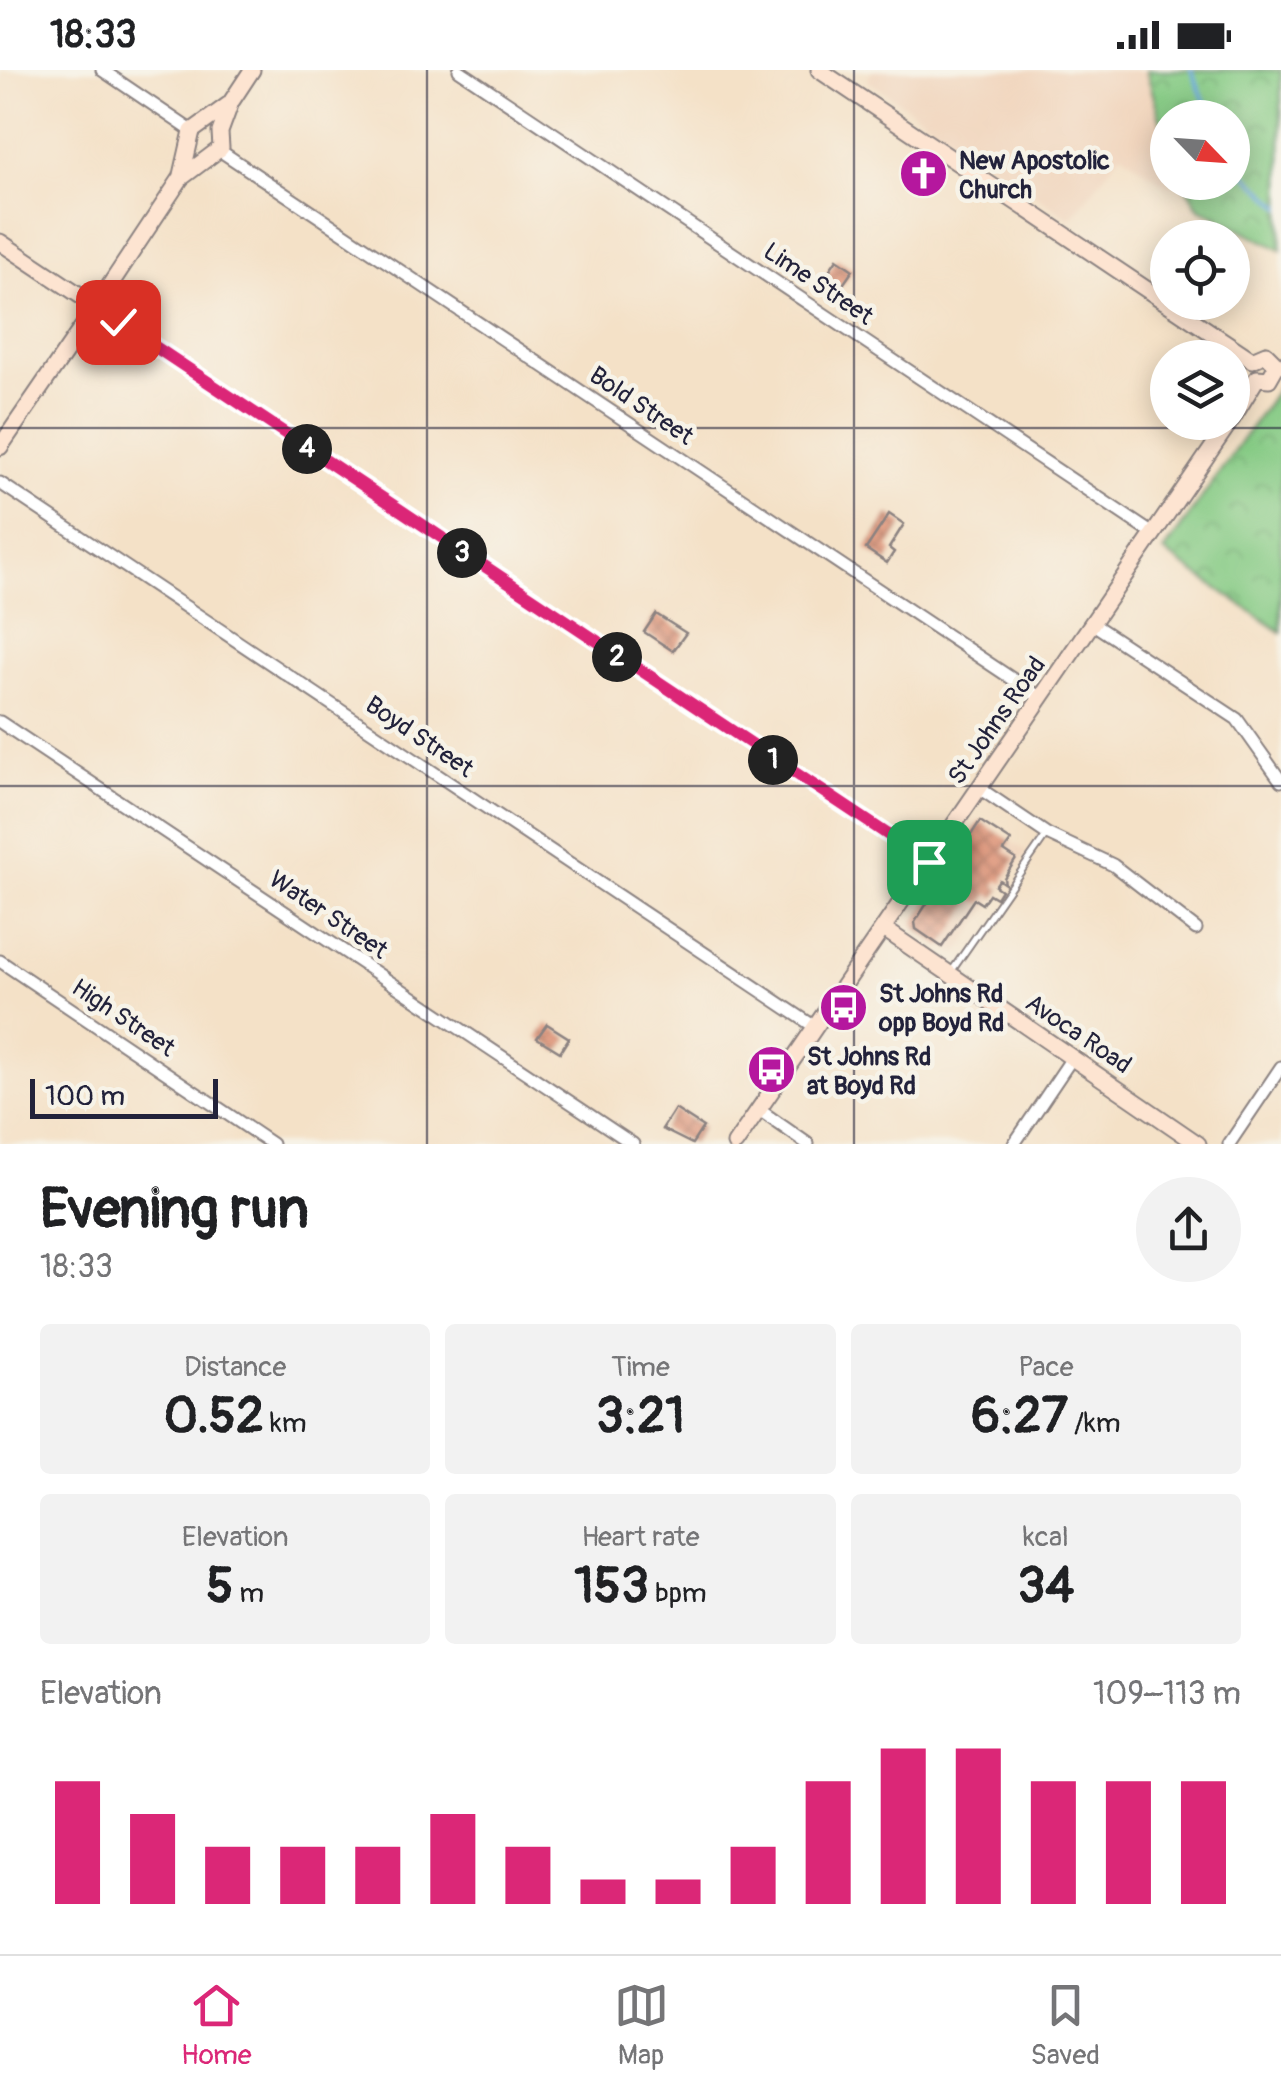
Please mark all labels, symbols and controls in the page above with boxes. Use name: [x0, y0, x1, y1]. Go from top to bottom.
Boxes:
text: 18:33: [50, 11, 137, 59]
north arrow: [1150, 100, 1250, 200]
map controls: [1150, 100, 1250, 440]
place label: New Apostolic Church: [959, 146, 1110, 206]
church icon: New Apostolic Church: [898, 148, 950, 200]
button: locate: [1150, 220, 1250, 320]
street label: Lime Street: [757, 236, 880, 333]
pin: [76, 280, 161, 365]
icon: check: [91, 295, 146, 350]
button: layers: [1150, 340, 1250, 440]
street label: Bold Street: [583, 360, 700, 453]
pin: 4: [282, 424, 332, 474]
text: 4: [299, 431, 315, 466]
pin: 3: [437, 528, 487, 578]
text: 3: [454, 535, 470, 570]
pin: 2: [592, 632, 642, 682]
text: 2: [609, 639, 625, 674]
street label: St Johns Road: [942, 651, 1053, 791]
street label: Boyd Street: [359, 690, 480, 785]
pin: 1: [748, 735, 798, 785]
text: 1: [768, 742, 778, 777]
pin: [887, 820, 972, 905]
icon: arrive: [902, 835, 957, 890]
street label: Water Street: [263, 864, 394, 967]
street label: High Street: [66, 972, 182, 1065]
place label: St Johns Rd opp Boyd Rd: [878, 979, 1004, 1039]
bus stop icon: St Johns Rd opp Boyd Rd: [818, 981, 870, 1033]
street label: Avoca Road: [1019, 988, 1137, 1081]
place label: St Johns Rd at Boyd Rd: [807, 1042, 931, 1102]
bus stop icon: St Johns Rd at Boyd Rd: [746, 1044, 798, 1096]
scale bar: [30, 1074, 218, 1118]
text: 100 m: [45, 1079, 125, 1114]
text: Evening run: [40, 1175, 309, 1244]
button: share: [1136, 1177, 1241, 1282]
text: 18:33: [40, 1247, 113, 1287]
text: Distance: [184, 1350, 286, 1385]
text: Time: [611, 1350, 670, 1385]
text: Pace: [1018, 1350, 1074, 1385]
text: 0.52: [164, 1385, 264, 1448]
text: 3:21: [596, 1385, 685, 1448]
text: 6:27: [971, 1385, 1068, 1448]
text: km: [264, 1406, 307, 1441]
text: /km: [1068, 1406, 1121, 1441]
text: Elevation: [182, 1520, 289, 1555]
text: Heart rate: [581, 1520, 700, 1555]
text: kcal: [1023, 1520, 1069, 1555]
text: 5: [206, 1555, 233, 1618]
text: 153: [574, 1555, 649, 1618]
text: 34: [1017, 1555, 1074, 1618]
text: m: [233, 1576, 264, 1611]
text: bpm: [649, 1576, 707, 1611]
text: Elevation: [40, 1674, 162, 1714]
text: 109–113 m: [1093, 1674, 1241, 1714]
tab: Home: [181, 1978, 252, 2073]
tab: Map: [614, 1978, 669, 2073]
tab: Saved: [1031, 1978, 1100, 2073]

